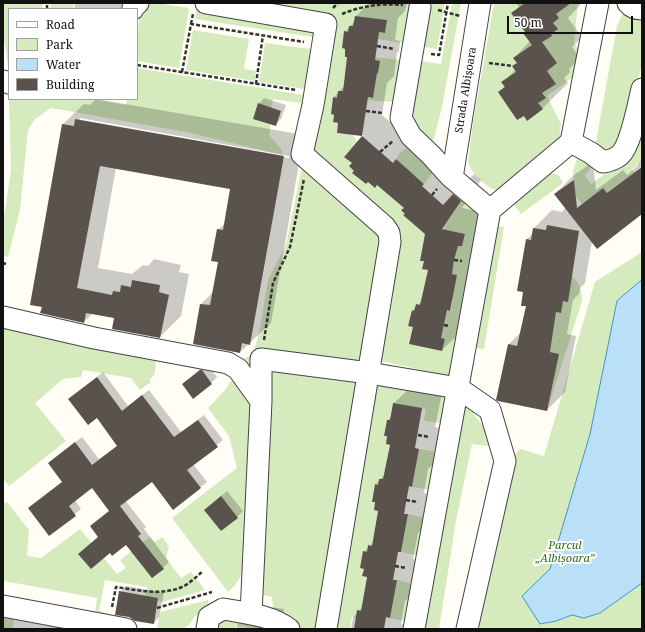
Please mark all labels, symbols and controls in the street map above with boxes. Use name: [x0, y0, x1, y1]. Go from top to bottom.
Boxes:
legend: [8, 8, 138, 100]
scale bar: [509, 8, 635, 34]
text: 50 m: [514, 14, 542, 31]
text: Road: [46, 16, 75, 33]
text: Park: [46, 36, 73, 53]
street label: Strada Albișoara: [453, 46, 479, 134]
text: Water: [46, 56, 81, 73]
text: Building: [46, 76, 94, 93]
park label: Parcul „Albișoara”: [535, 539, 595, 565]

